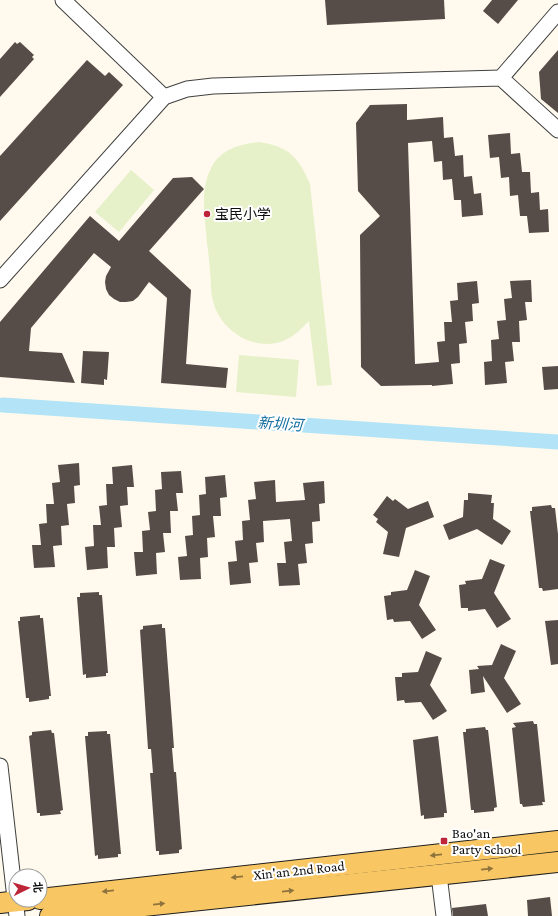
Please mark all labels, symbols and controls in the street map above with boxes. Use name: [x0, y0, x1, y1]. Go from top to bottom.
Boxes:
place label: 宝民小学: [215, 206, 271, 222]
marker: 宝民小学: [202, 209, 212, 219]
water label: 新圳河: [257, 414, 306, 434]
place label: Bao'an Party School: [452, 825, 522, 857]
marker: Bao'an Party School: [439, 836, 449, 846]
one-way arrow: [430, 851, 442, 858]
street label: Xin'an 2nd Road: [253, 857, 346, 883]
one-way arrow: [481, 866, 493, 873]
north arrow: [8, 868, 48, 908]
one-way arrow: [231, 874, 243, 880]
text: 北: [32, 881, 44, 893]
one-way arrow: [282, 887, 294, 894]
one-way arrow: [102, 888, 114, 894]
one-way arrow: [153, 901, 165, 908]

